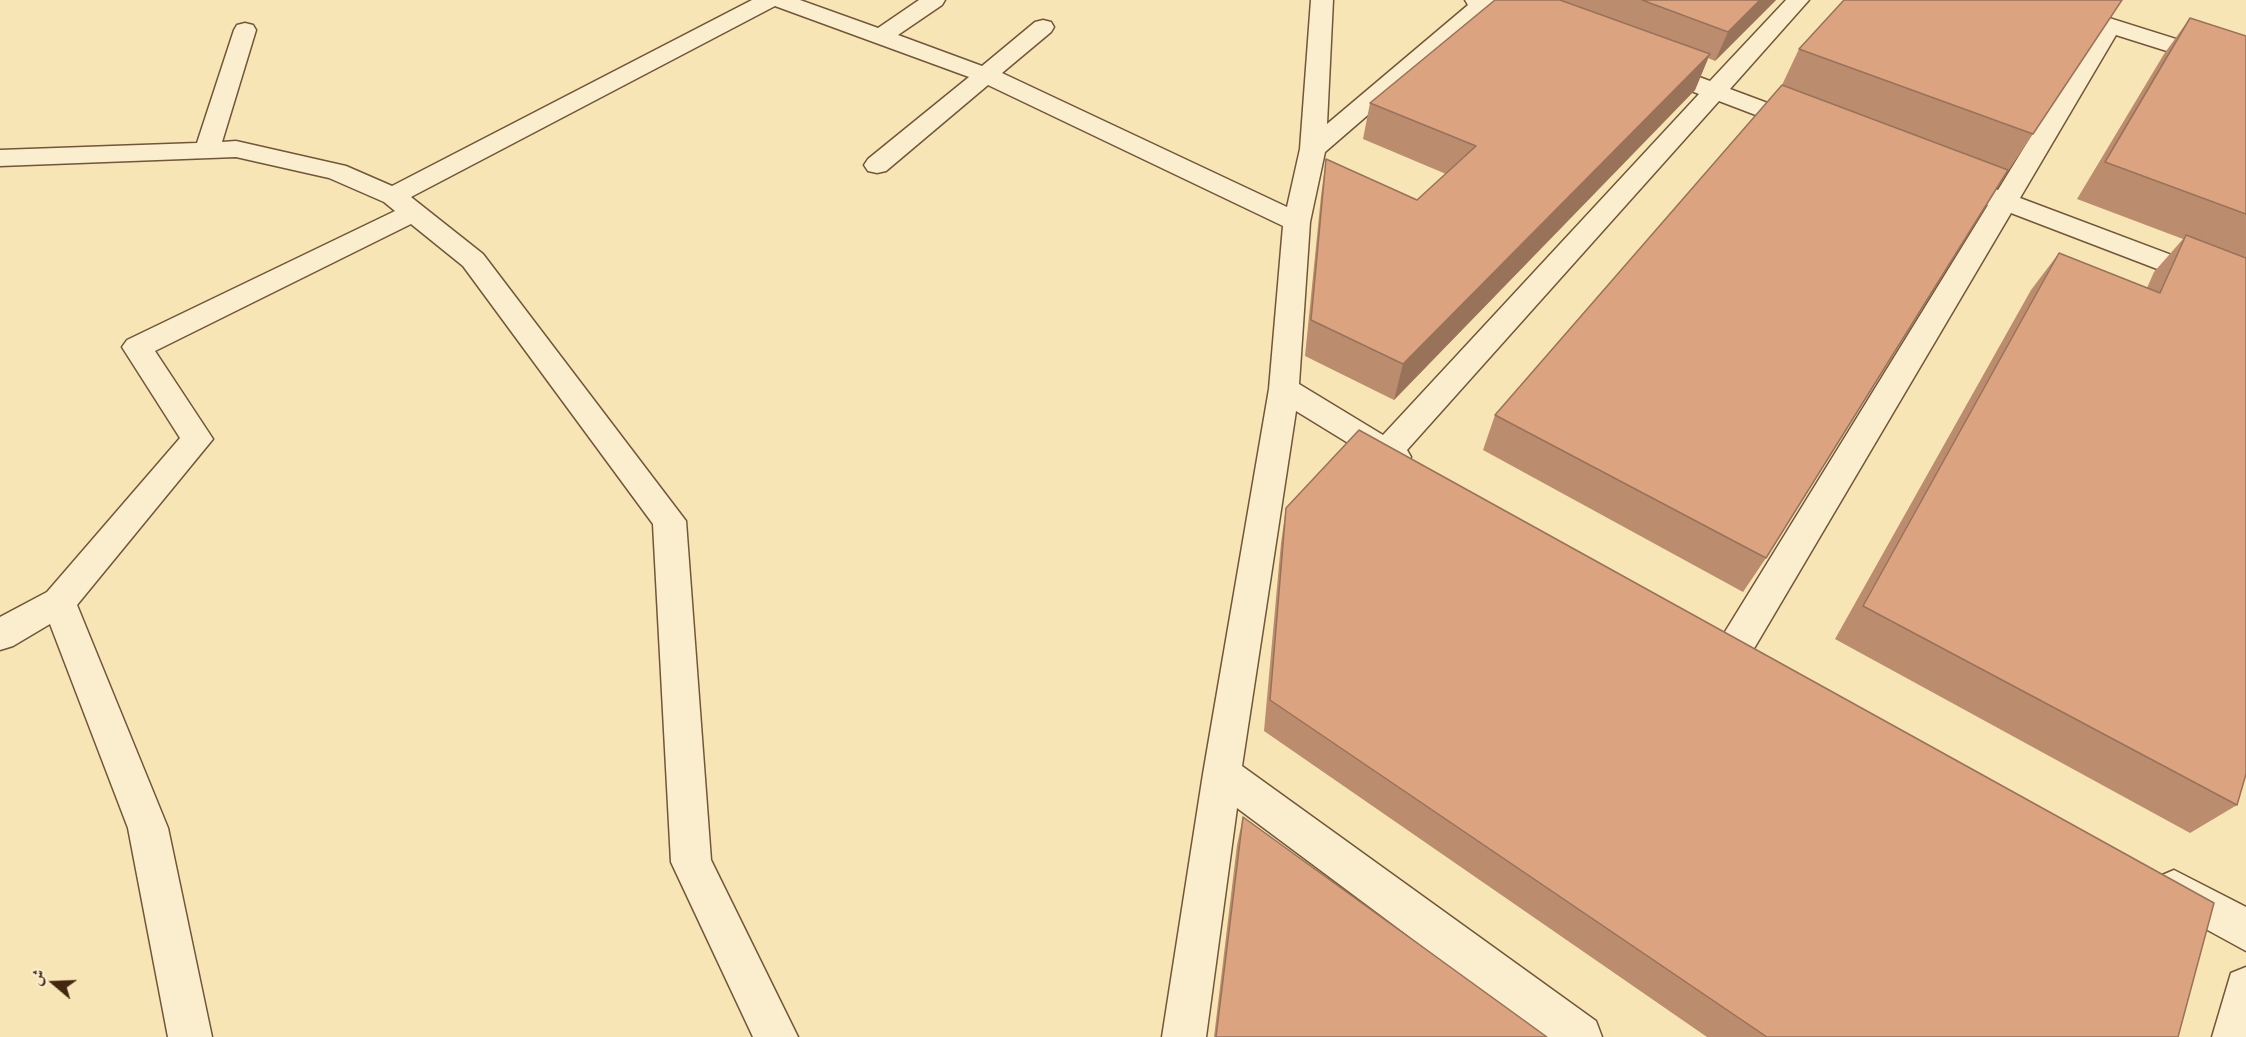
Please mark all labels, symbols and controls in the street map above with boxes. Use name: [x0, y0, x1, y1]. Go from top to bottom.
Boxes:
north arrow: [24, 953, 84, 1013]
text: ش: [23, 966, 51, 989]

